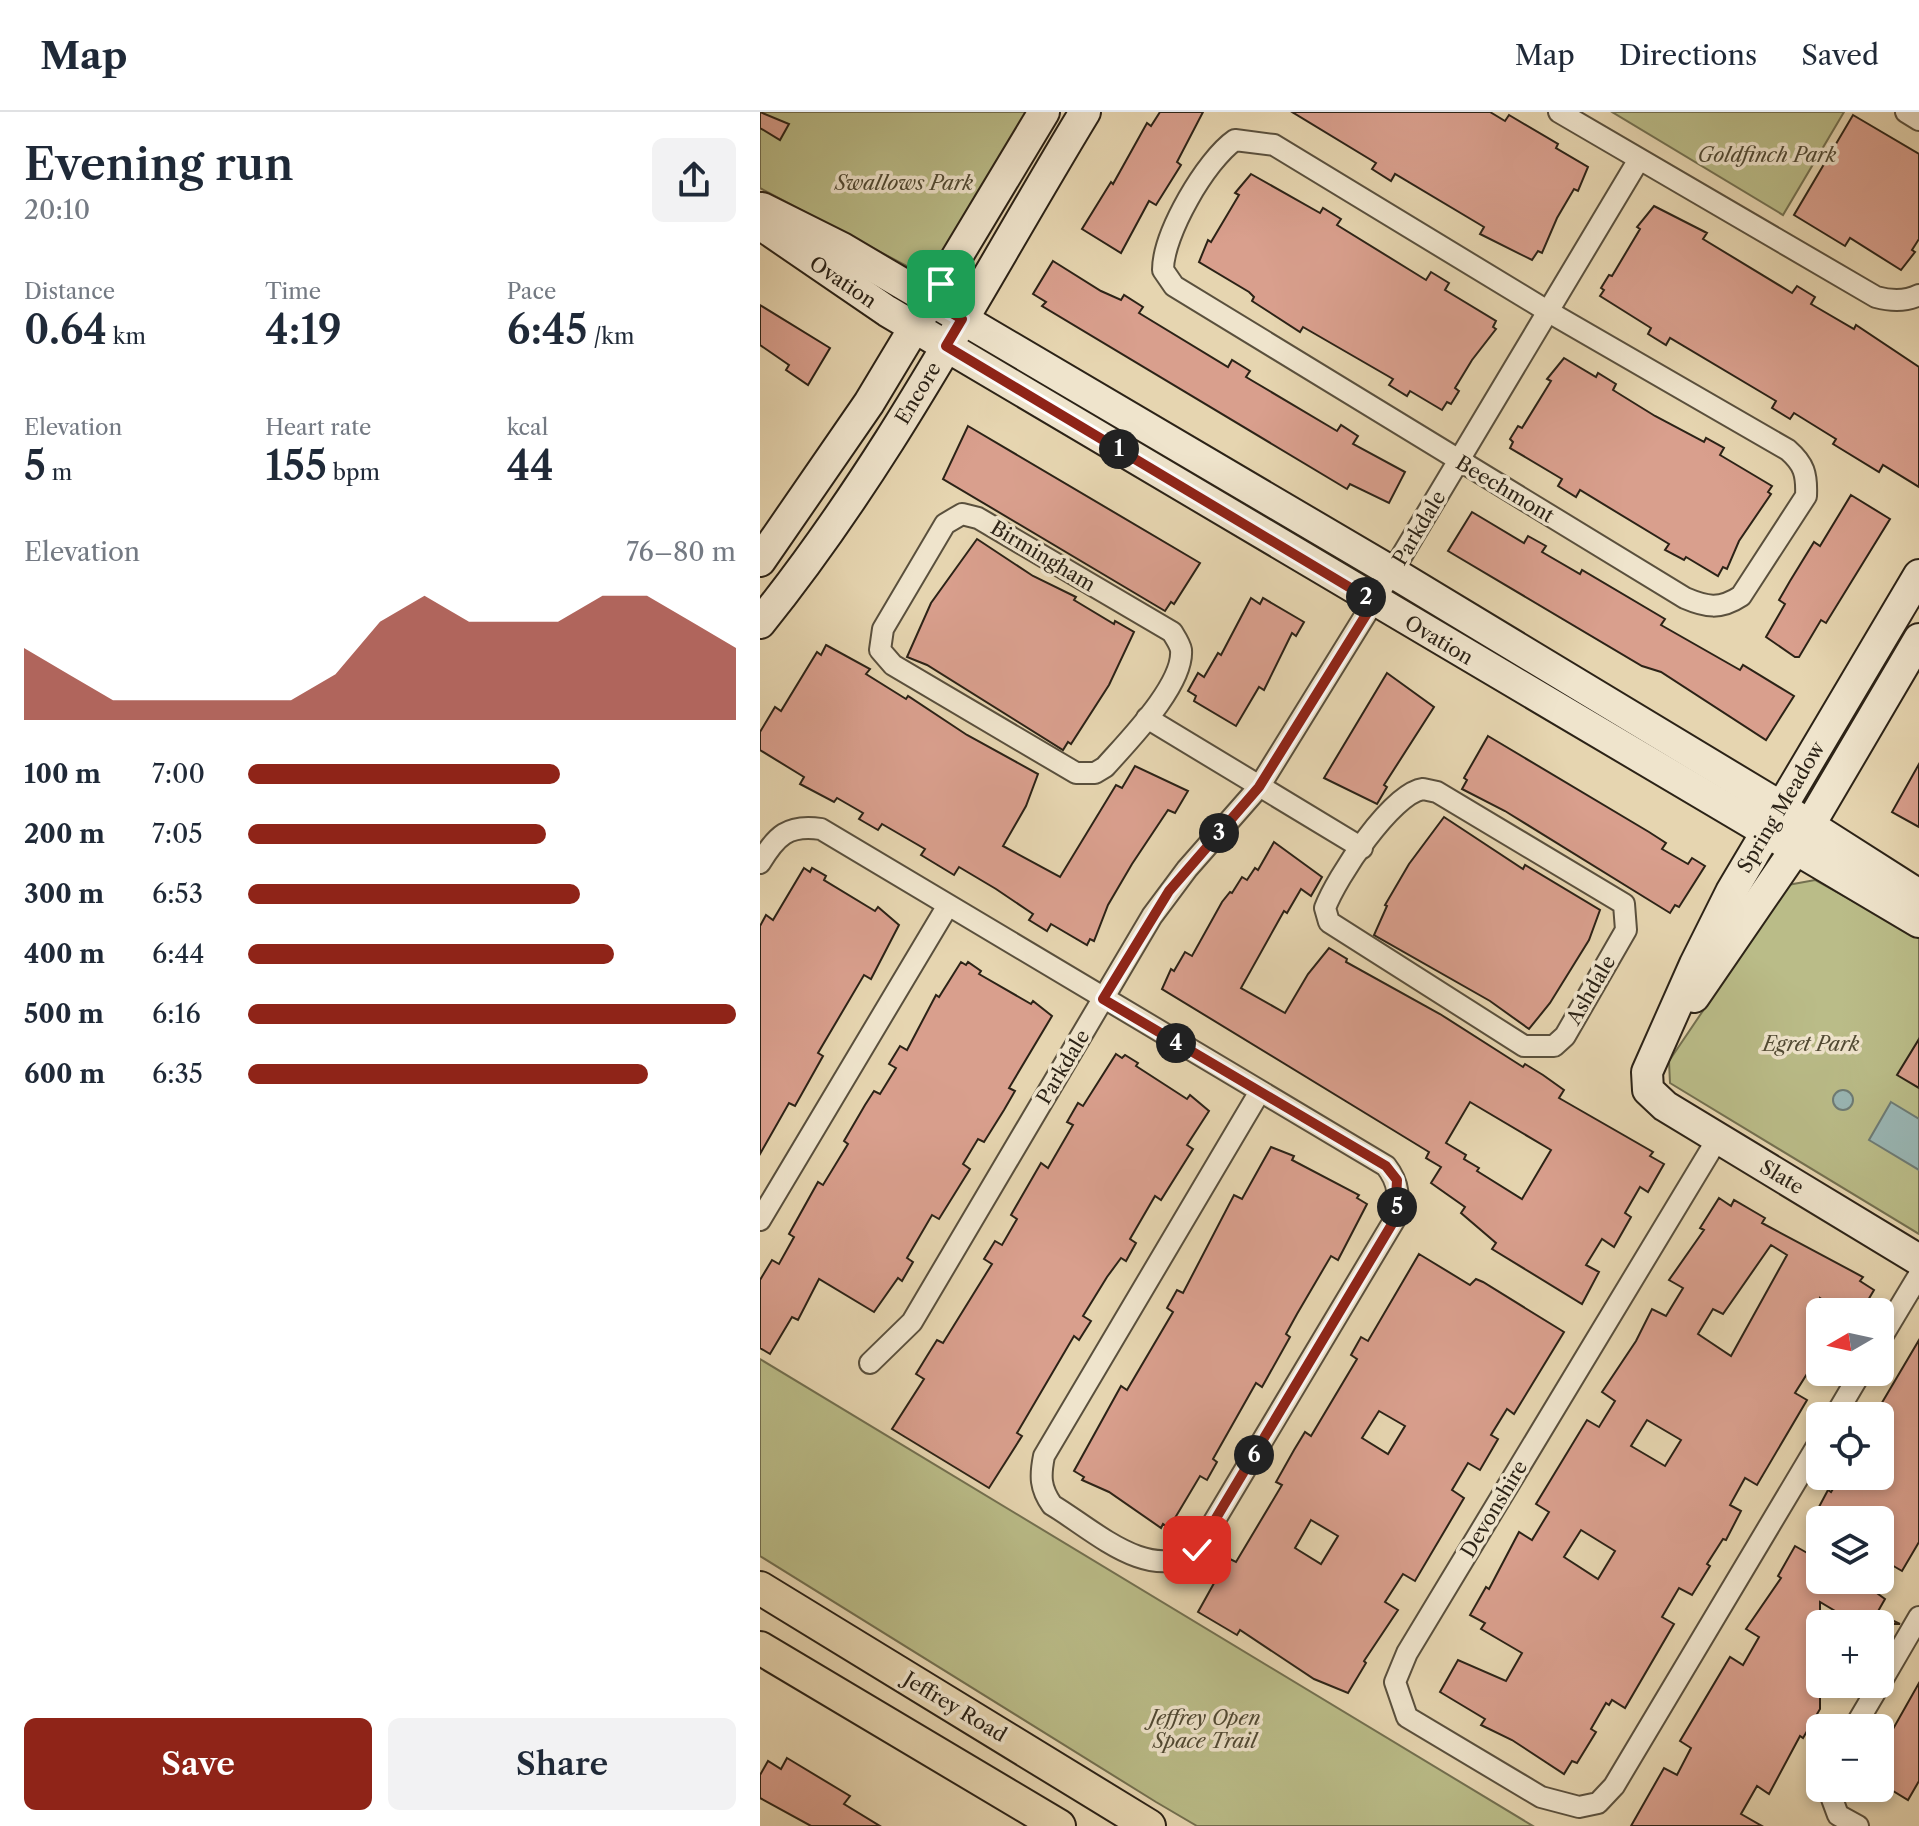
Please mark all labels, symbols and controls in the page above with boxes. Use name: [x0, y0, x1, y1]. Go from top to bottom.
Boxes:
text: Map: [40, 32, 128, 79]
text: Map: [1515, 38, 1575, 72]
text: Directions: [1619, 38, 1757, 72]
text: Saved: [1801, 38, 1879, 72]
text: Evening run: [24, 137, 294, 191]
button: share: [652, 138, 736, 222]
park label: Goldfinch Park: [1697, 143, 1837, 167]
park label: Swallows Park: [834, 171, 974, 195]
text: 20:10: [24, 194, 90, 226]
pin: [907, 250, 975, 318]
street label: Ovation: [805, 251, 881, 313]
icon: arrive: [919, 262, 963, 306]
text: Distance: [24, 278, 115, 305]
text: Time: [265, 278, 321, 305]
text: Pace: [507, 278, 556, 305]
text: 0.64: [24, 305, 107, 354]
text: 4:19: [265, 305, 342, 354]
text: 6:45: [507, 305, 588, 354]
text: km: [107, 323, 146, 350]
text: /km: [588, 323, 635, 350]
street label: Encore: [890, 357, 946, 429]
text: Elevation: [24, 414, 122, 441]
text: Heart rate: [265, 414, 371, 441]
text: kcal: [507, 414, 548, 441]
pin: 1: [1099, 429, 1139, 469]
text: 1: [1114, 435, 1124, 462]
text: 5: [24, 441, 46, 490]
text: 155: [265, 441, 327, 490]
text: 44: [507, 441, 554, 490]
street label: Beechmont: [1452, 450, 1558, 528]
text: m: [46, 459, 72, 486]
text: bpm: [327, 459, 380, 486]
street label: Parkdale: [1387, 486, 1451, 570]
street label: Birmingham: [986, 515, 1100, 597]
text: Elevation: [24, 536, 140, 568]
text: 76–80 m: [626, 536, 736, 568]
pin: 2: [1346, 577, 1386, 617]
text: 2: [1360, 583, 1373, 610]
street label: Ovation: [1401, 610, 1478, 670]
street label: Spring Meadow: [1732, 737, 1830, 877]
text: 100 m: [24, 758, 101, 790]
text: 7:00: [152, 758, 205, 790]
pin: 3: [1199, 813, 1239, 853]
text: 200 m: [24, 818, 105, 850]
text: 7:05: [152, 818, 203, 850]
text: 3: [1213, 819, 1225, 846]
text: 300 m: [24, 878, 104, 910]
text: 6:53: [152, 878, 203, 910]
text: 400 m: [24, 938, 105, 970]
text: 6:44: [152, 938, 205, 970]
street label: Ashdale: [1561, 951, 1620, 1030]
text: 500 m: [24, 998, 104, 1030]
text: 6:16: [152, 998, 201, 1030]
pin: 4: [1156, 1023, 1196, 1063]
street label: Parkdale: [1031, 1025, 1095, 1109]
text: 4: [1169, 1029, 1183, 1056]
park label: Egret Park: [1761, 1032, 1860, 1056]
text: 600 m: [24, 1058, 105, 1090]
text: 6:35: [152, 1058, 203, 1090]
street label: Slate: [1756, 1155, 1808, 1199]
pin: 5: [1377, 1187, 1417, 1227]
text: 5: [1391, 1193, 1403, 1220]
north arrow: [1806, 1298, 1894, 1386]
map controls: [1806, 1298, 1894, 1802]
button: locate: [1806, 1402, 1894, 1490]
pin: 6: [1234, 1435, 1274, 1475]
text: 6: [1247, 1441, 1261, 1468]
street label: Devonshire: [1456, 1456, 1532, 1562]
button: layers: [1806, 1506, 1894, 1594]
pin: [1163, 1516, 1231, 1584]
icon: check: [1175, 1528, 1219, 1572]
button: +: [1806, 1610, 1894, 1698]
street label: Jeffrey Road: [897, 1665, 1011, 1747]
park label: Jeffrey Open Space Trail: [1144, 1706, 1260, 1753]
button: −: [1806, 1714, 1894, 1802]
button: Save: [24, 1718, 372, 1810]
button: Share: [388, 1718, 736, 1810]

